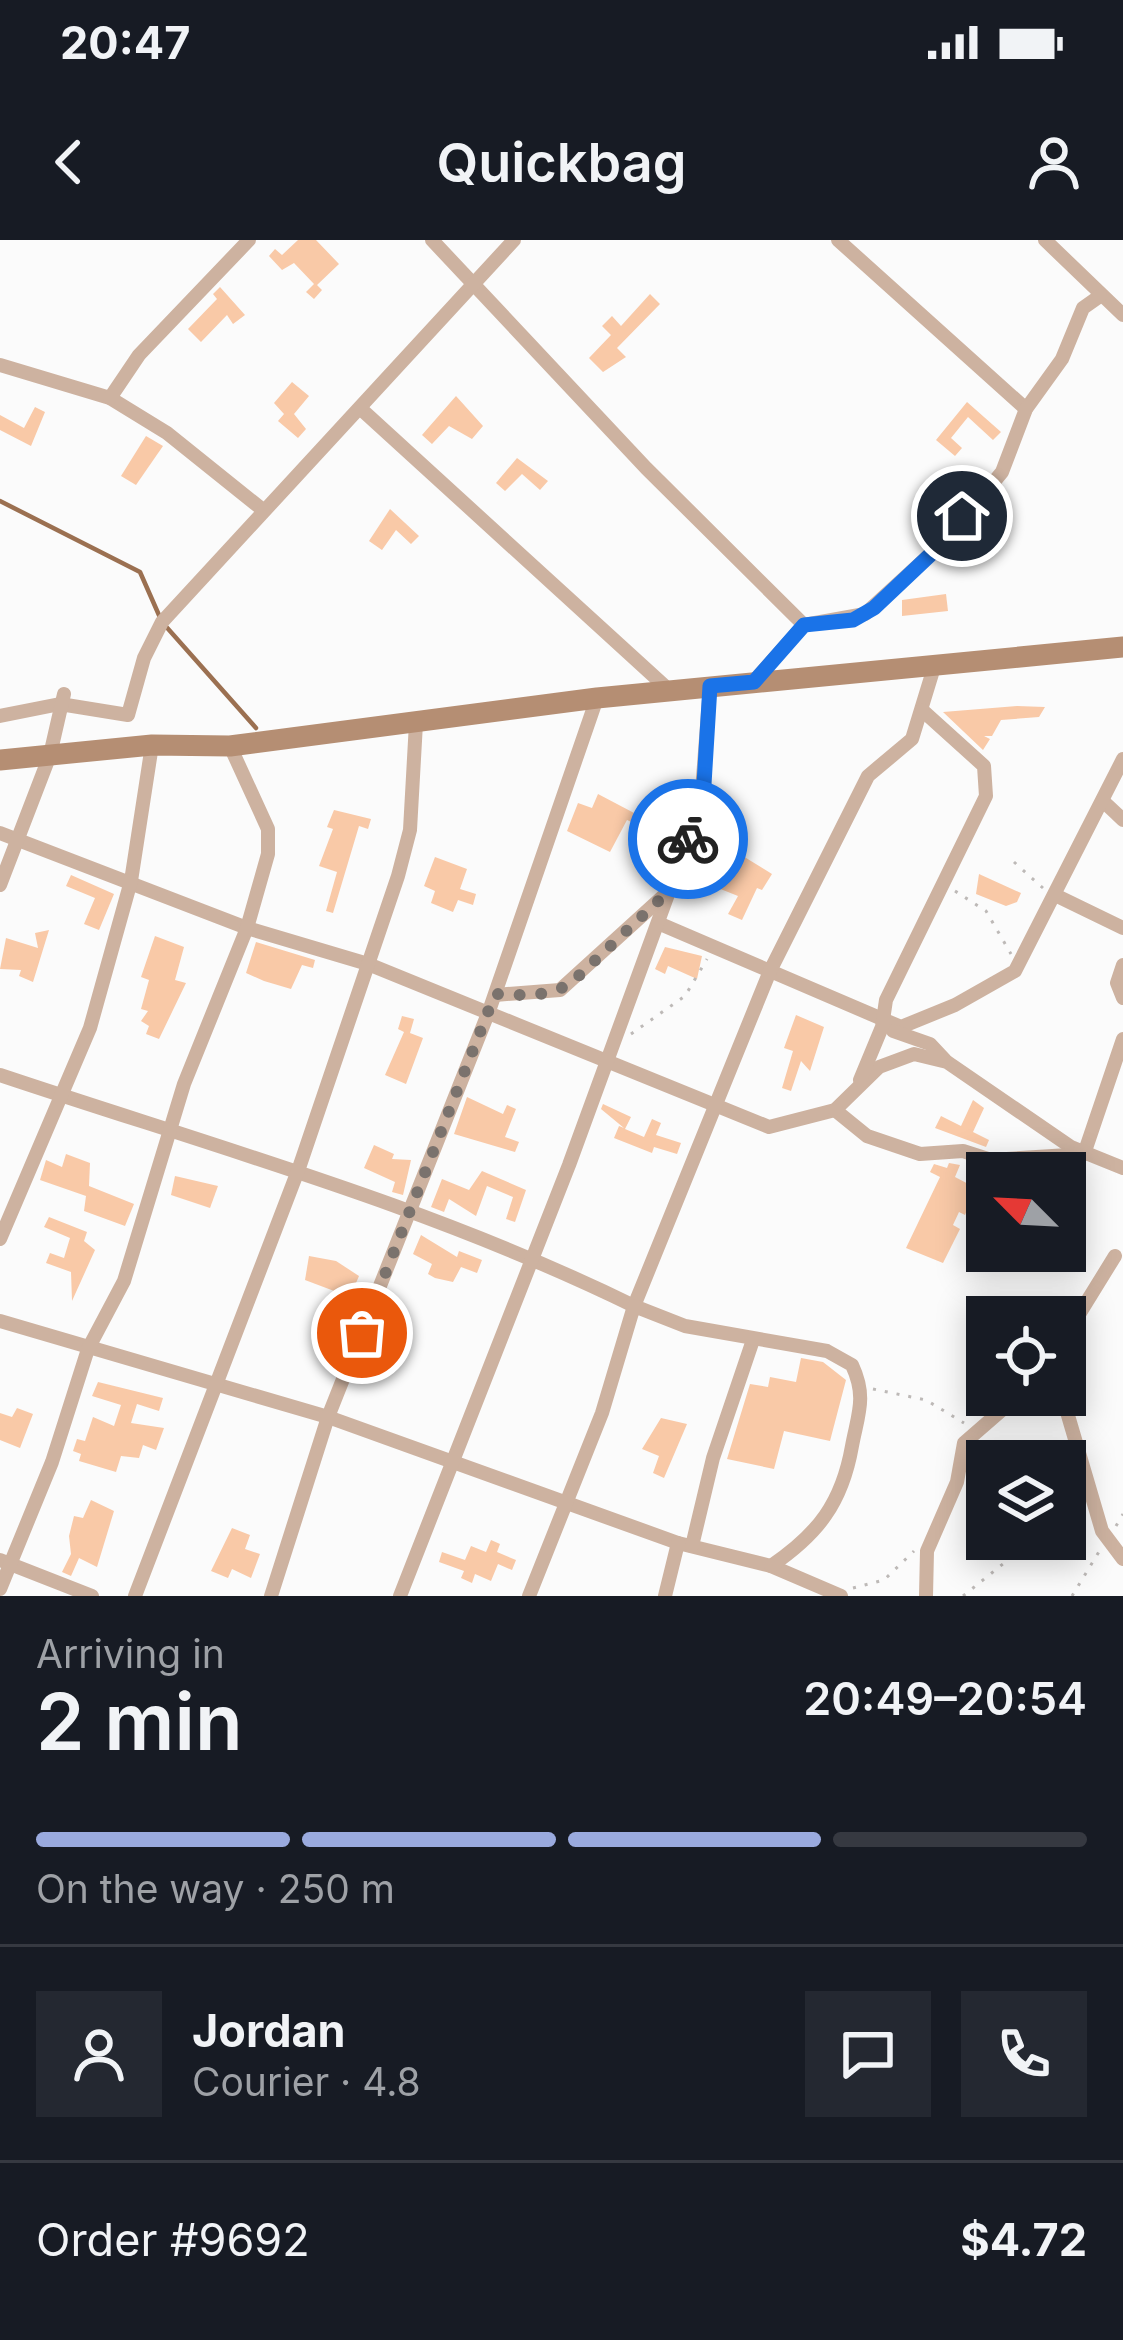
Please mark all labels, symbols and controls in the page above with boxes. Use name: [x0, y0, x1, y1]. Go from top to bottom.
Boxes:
text: 20:47: [60, 15, 190, 70]
icon: back: [36, 129, 102, 195]
icon: person: [1021, 129, 1087, 195]
text: Quickbag: [436, 130, 687, 195]
pin: [911, 465, 1013, 567]
icon: home: [929, 483, 995, 549]
courier: [628, 779, 748, 899]
icon: bike: [655, 806, 721, 872]
north arrow: [966, 1152, 1086, 1272]
map controls: [966, 1152, 1086, 1560]
pin: [311, 1282, 413, 1384]
button: locate: [966, 1296, 1086, 1416]
icon: bag: [329, 1300, 395, 1366]
button: layers: [966, 1440, 1086, 1560]
text: Arriving in: [36, 1630, 225, 1677]
text: 20:49–20:54: [803, 1671, 1087, 1726]
text: 2 min: [36, 1674, 243, 1769]
text: On the way · 250 m: [36, 1865, 395, 1912]
button: person: [36, 1991, 162, 2117]
button: chat: [805, 1991, 931, 2117]
button: phone: [961, 1991, 1087, 2117]
text: Jordan: [192, 2003, 346, 2058]
text: Courier · 4.8: [192, 2058, 421, 2105]
text: Order #9692: [36, 2212, 310, 2267]
text: $4.72: [960, 2212, 1087, 2267]

